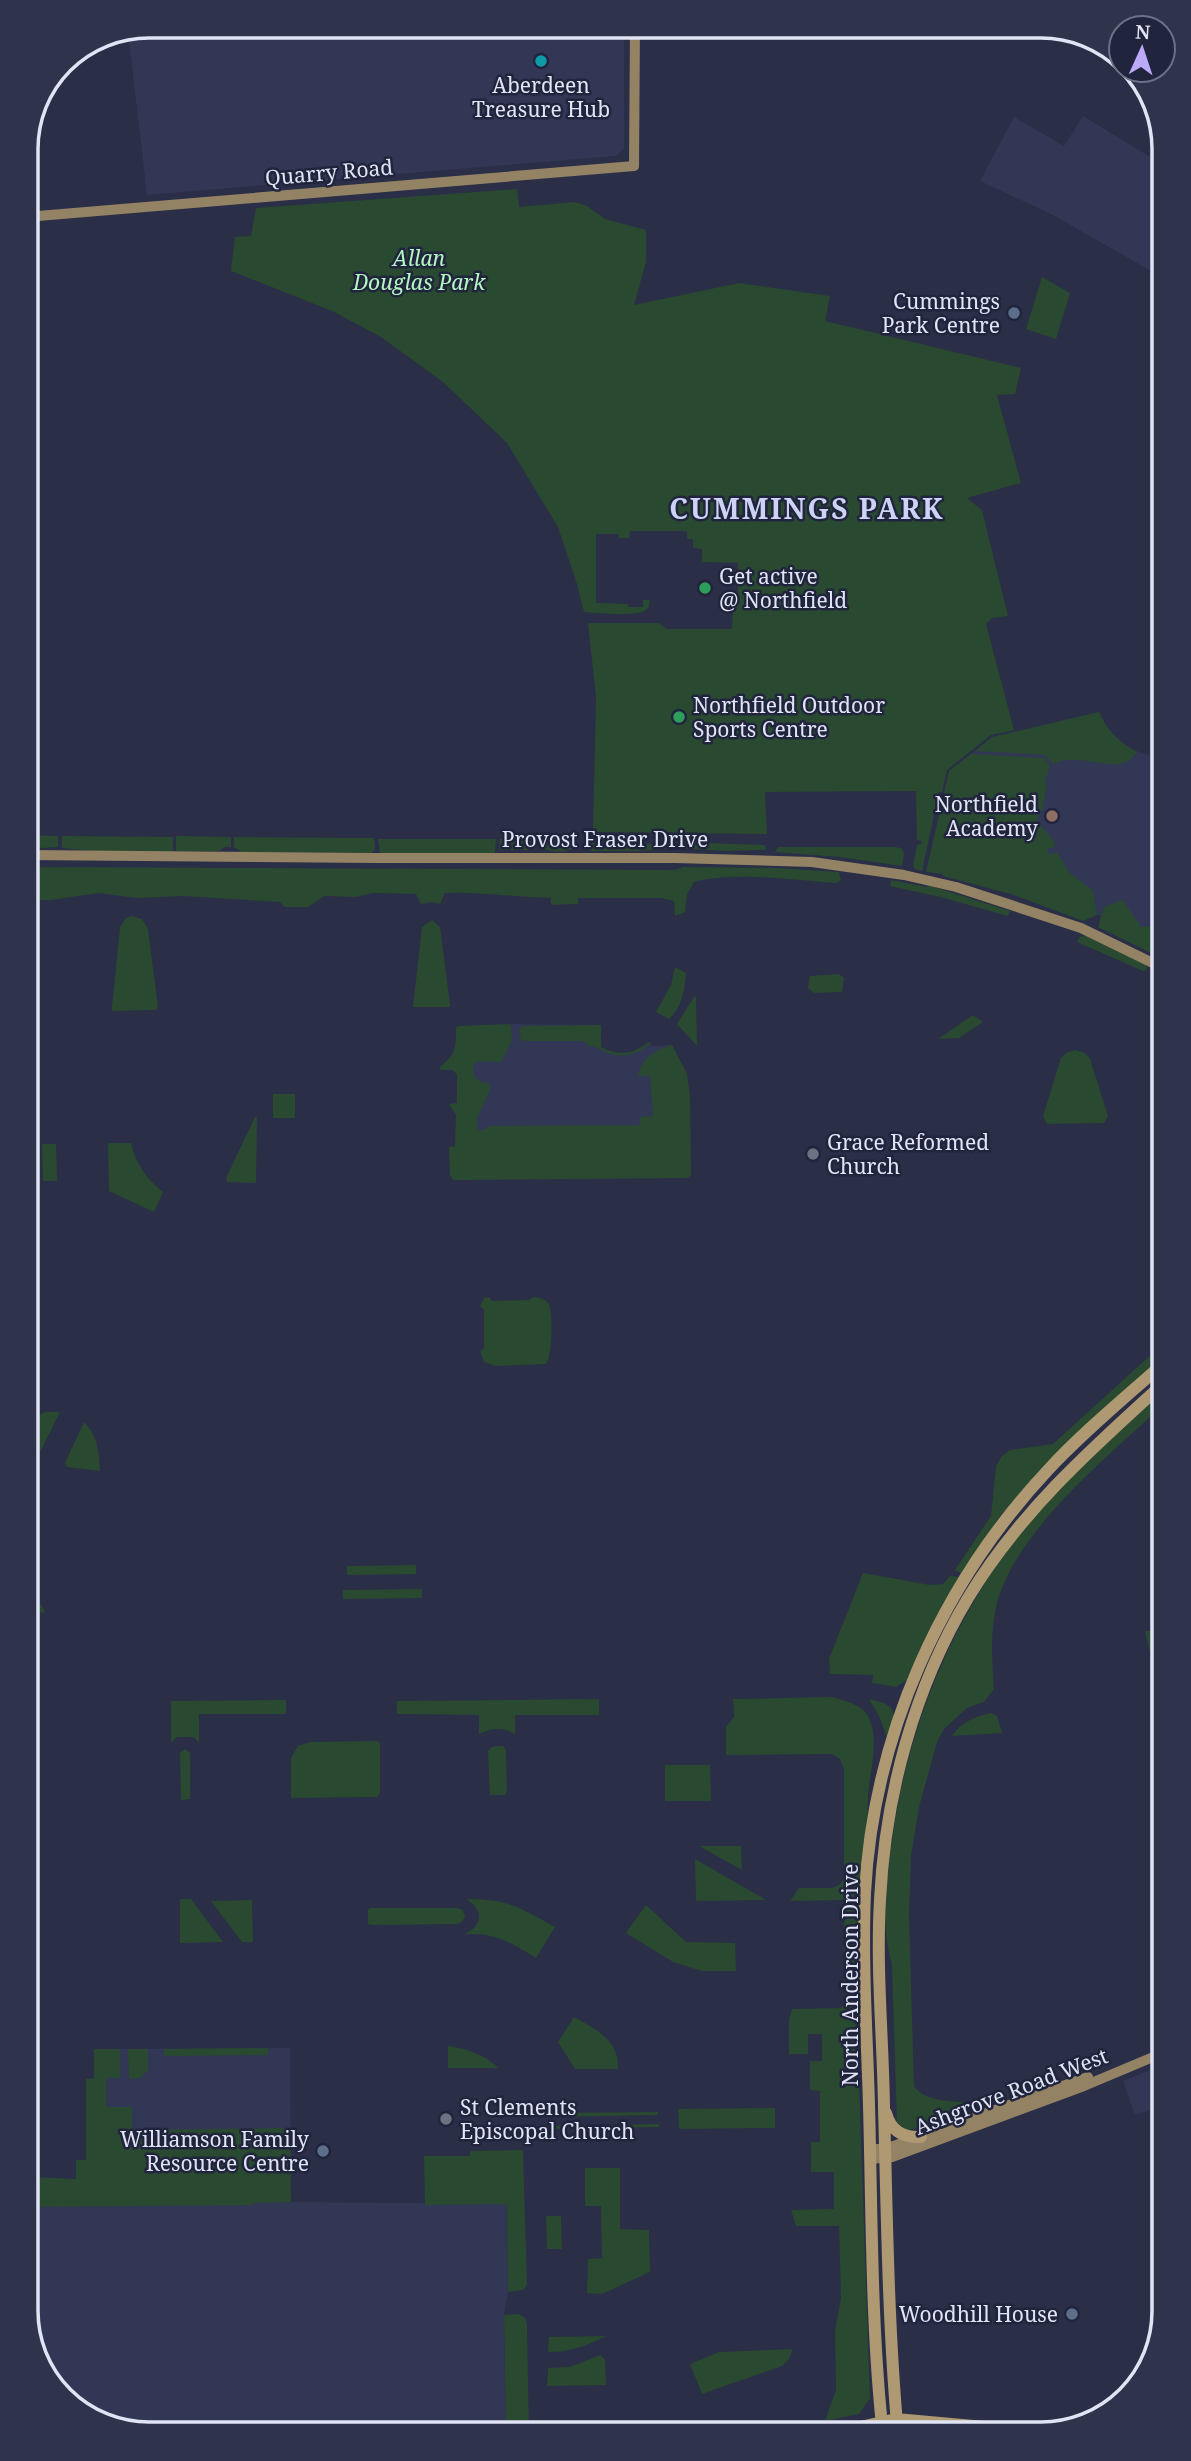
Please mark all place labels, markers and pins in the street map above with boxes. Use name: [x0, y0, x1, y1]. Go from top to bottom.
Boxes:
marker: Aberdeen Treasure Hub: [533, 53, 549, 69]
place label: Aberdeen Treasure Hub: [472, 71, 610, 123]
place label: Cummings Park Centre: [882, 287, 1000, 339]
marker: Cummings Park Centre: [1006, 305, 1022, 321]
place label: Get active @ Northfield: [719, 562, 847, 614]
marker: Get active @ Northfield: [697, 580, 713, 596]
place label: Northfield Outdoor Sports Centre: [693, 691, 885, 743]
marker: Northfield Outdoor Sports Centre: [671, 709, 687, 725]
place label: Northfield Academy: [935, 790, 1038, 842]
marker: Northfield Academy: [1044, 808, 1060, 824]
place label: Grace Reformed Church: [827, 1128, 989, 1180]
marker: Grace Reformed Church: [805, 1146, 821, 1162]
place label: St Clements Episcopal Church: [460, 2093, 634, 2145]
marker: St Clements Episcopal Church: [438, 2111, 454, 2127]
place label: Williamson Family Resource Centre: [120, 2125, 309, 2177]
marker: Williamson Family Resource Centre: [315, 2143, 331, 2159]
place label: Woodhill House: [899, 2300, 1058, 2328]
marker: Woodhill House: [1064, 2306, 1080, 2322]

